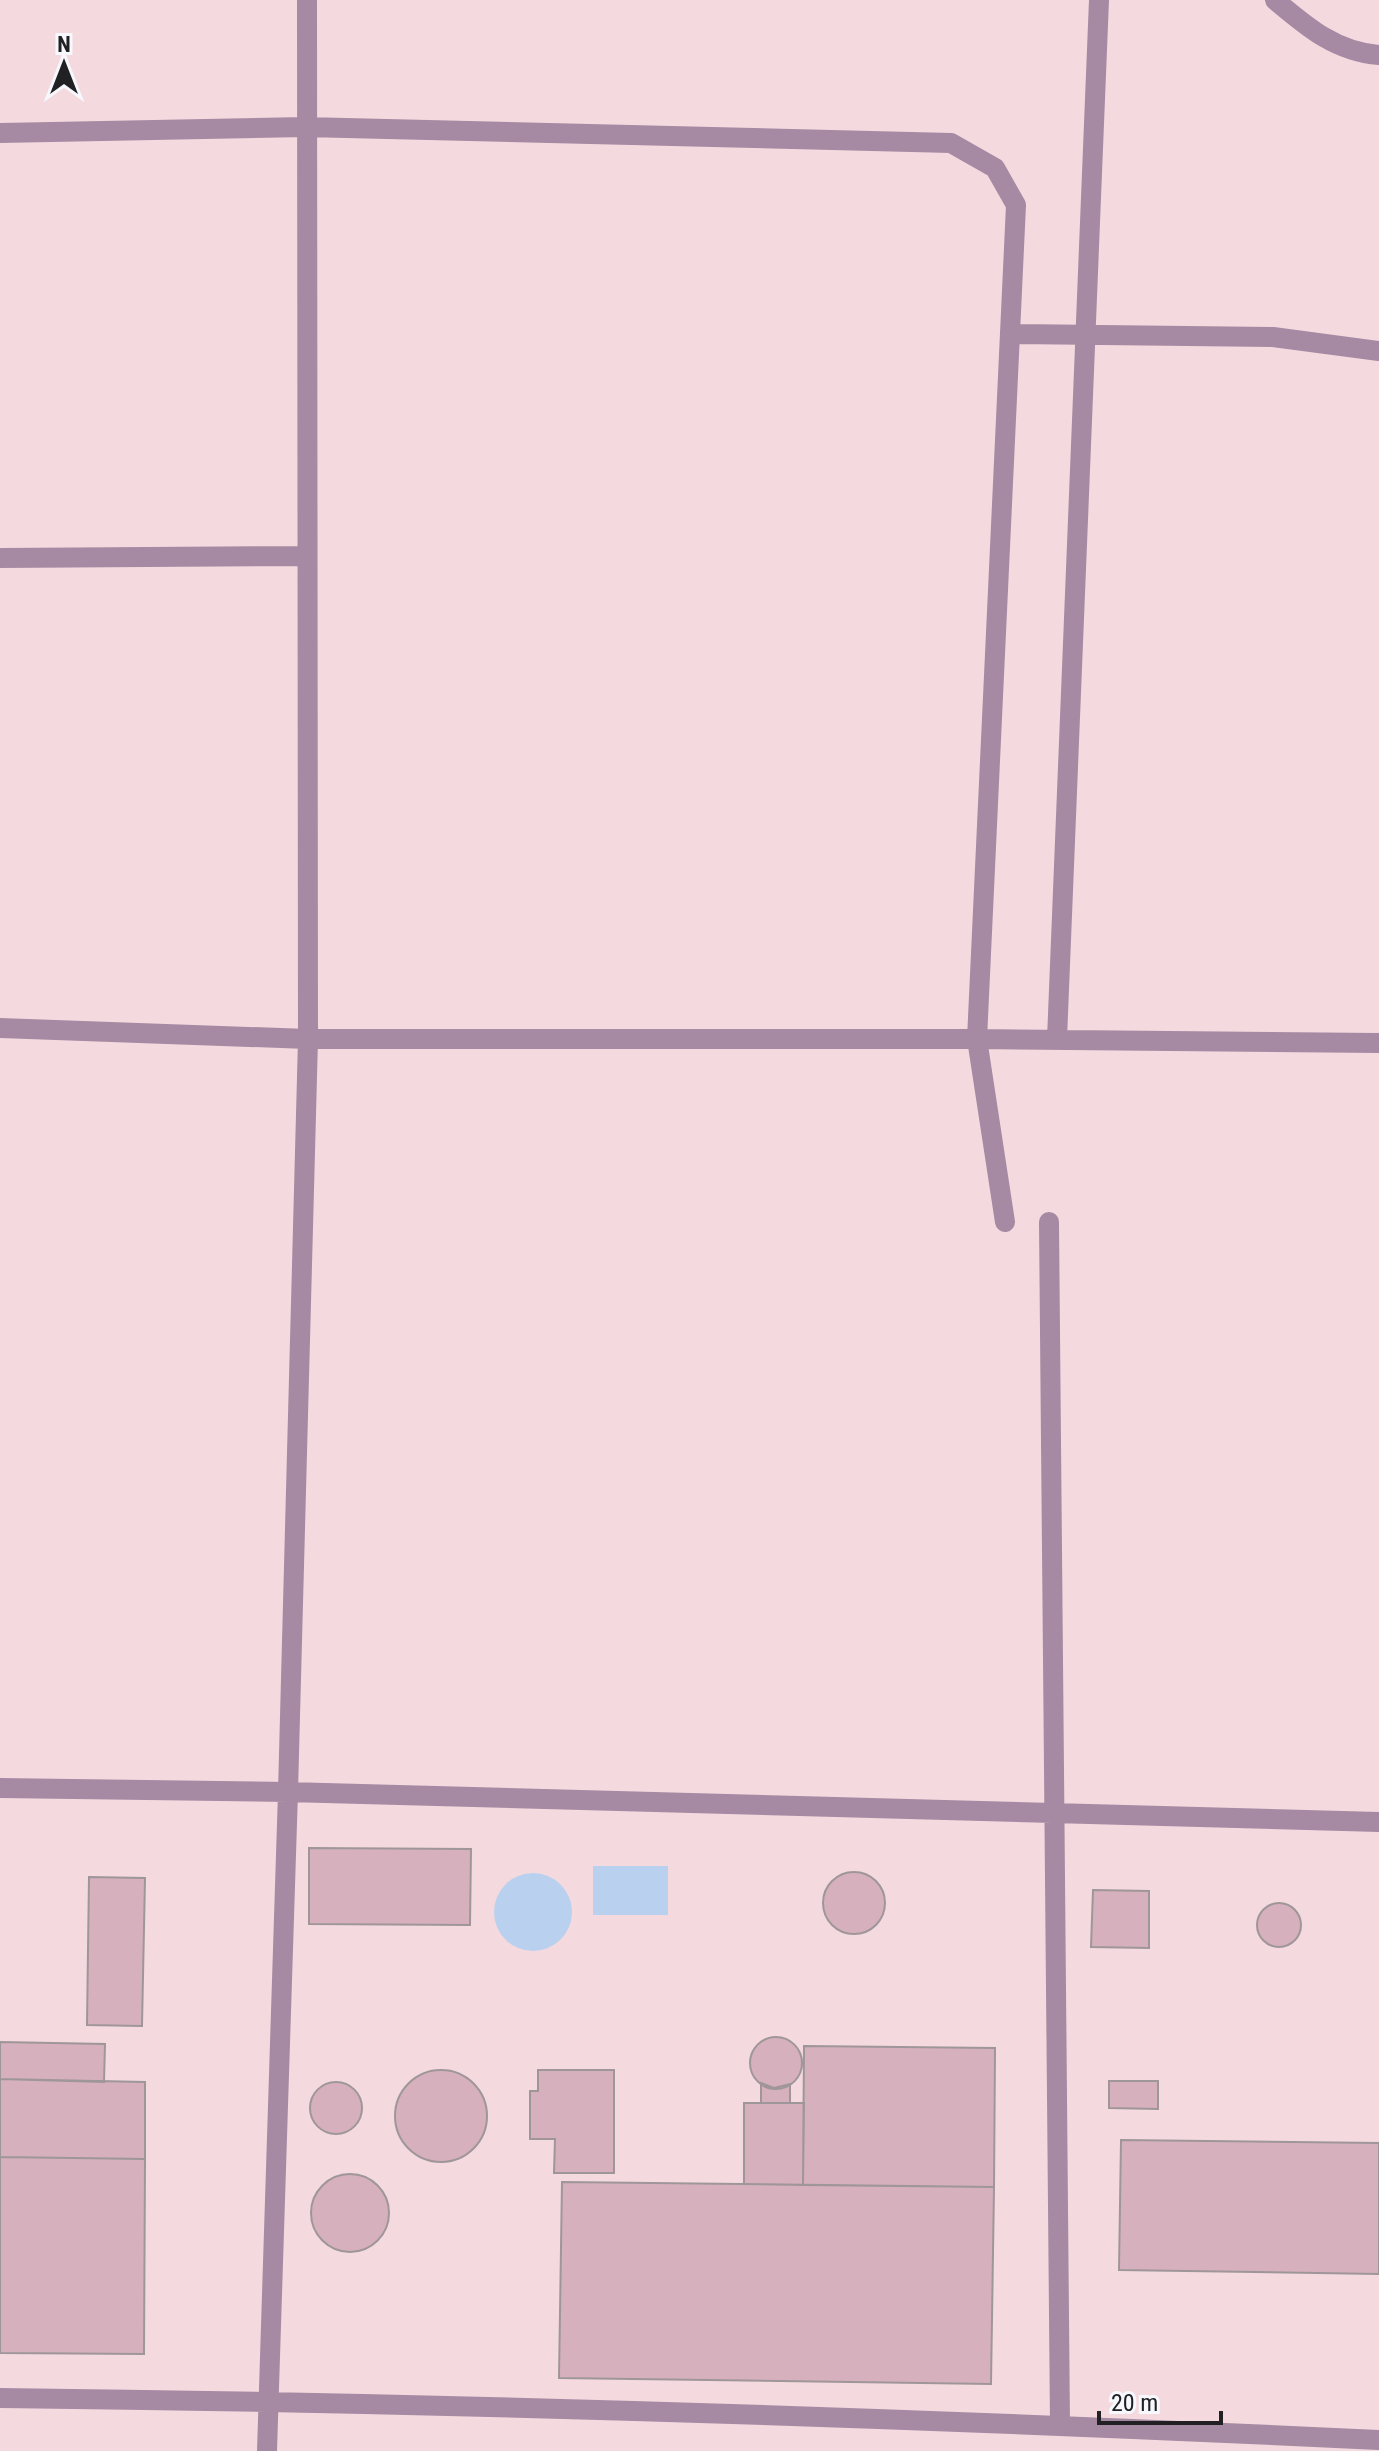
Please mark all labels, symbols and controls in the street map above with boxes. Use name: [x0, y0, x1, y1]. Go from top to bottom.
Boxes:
north arrow: [24, 24, 104, 104]
text: N: [57, 32, 71, 57]
scale bar: [1099, 2375, 1221, 2425]
text: 20 m: [1111, 2389, 1158, 2417]

